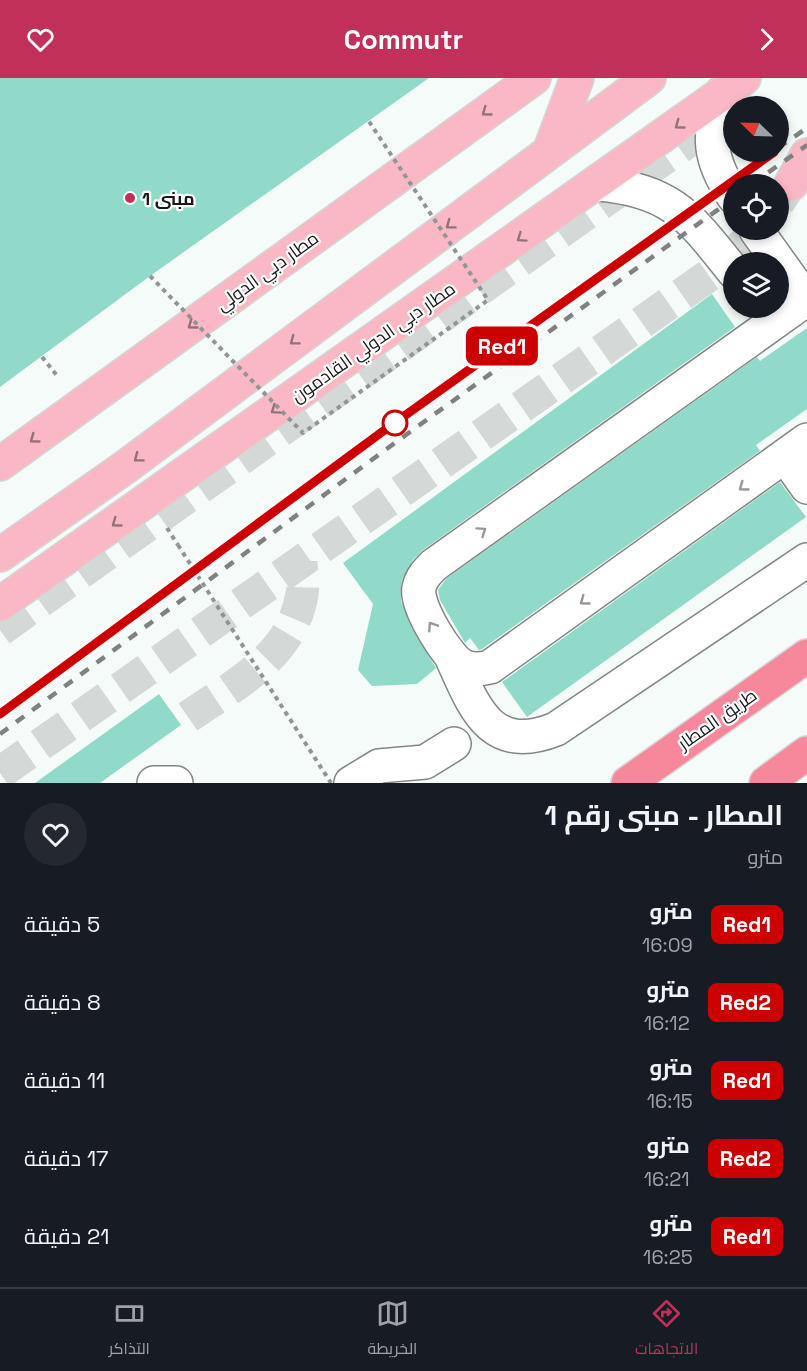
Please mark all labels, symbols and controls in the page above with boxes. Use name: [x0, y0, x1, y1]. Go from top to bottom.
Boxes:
text: Commutr: [344, 22, 463, 57]
icon: heart: [24, 23, 57, 56]
icon: forward: [750, 23, 783, 56]
north arrow: [723, 96, 789, 162]
map controls: [723, 96, 789, 318]
one-way arrow: [482, 105, 493, 116]
one-way arrow: [675, 117, 686, 128]
button: locate: [723, 174, 789, 240]
place label: مبنى 1: [142, 187, 195, 210]
marker: مبنى 1: [123, 191, 137, 205]
one-way arrow: [446, 218, 457, 229]
street label: مطار دبي الدولي: [211, 226, 325, 318]
one-way arrow: [516, 231, 527, 242]
button: layers: [723, 252, 789, 318]
street label: مطار دبي الدولي القادمون: [286, 277, 461, 410]
one-way arrow: [188, 318, 199, 329]
line badge: Red1: [460, 326, 544, 366]
text: Red1: [478, 333, 526, 360]
one-way arrow: [289, 334, 300, 345]
one-way arrow: [271, 403, 282, 414]
unlabelled marker: [382, 410, 408, 436]
one-way arrow: [30, 432, 41, 443]
one-way arrow: [133, 451, 144, 462]
one-way arrow: [738, 480, 749, 491]
one-way arrow: [111, 516, 122, 527]
one-way arrow: [475, 527, 486, 538]
one-way arrow: [580, 594, 591, 605]
one-way arrow: [428, 621, 439, 632]
street label: طريق المطار: [672, 683, 762, 756]
text: المطار - مبنى رقم 1: [545, 797, 783, 833]
button: heart: [24, 803, 87, 866]
text: مترو: [747, 844, 783, 870]
text: مترو: [649, 897, 693, 925]
text: 5 دقيقة: [24, 910, 100, 938]
text: Red1: [723, 911, 771, 938]
text: 16:09: [642, 932, 693, 958]
text: مترو: [646, 975, 690, 1003]
text: 8 دقيقة: [24, 988, 101, 1016]
text: Red2: [720, 989, 771, 1016]
text: 16:12: [644, 1010, 690, 1036]
text: مترو: [649, 1053, 693, 1081]
text: 11 دقيقة: [24, 1066, 105, 1094]
text: Red1: [723, 1067, 771, 1094]
text: 16:15: [647, 1088, 693, 1114]
text: مترو: [646, 1131, 690, 1159]
text: 17 دقيقة: [24, 1144, 109, 1172]
text: Red2: [720, 1145, 771, 1172]
text: 16:21: [644, 1166, 690, 1192]
text: مترو: [649, 1209, 693, 1237]
text: 21 دقيقة: [24, 1222, 109, 1250]
text: Red1: [723, 1223, 771, 1250]
text: 16:25: [643, 1244, 693, 1270]
tab: التذاكر: [109, 1297, 150, 1363]
tab: الخريطة: [367, 1297, 417, 1363]
tab: الاتجاهات: [635, 1297, 698, 1363]

